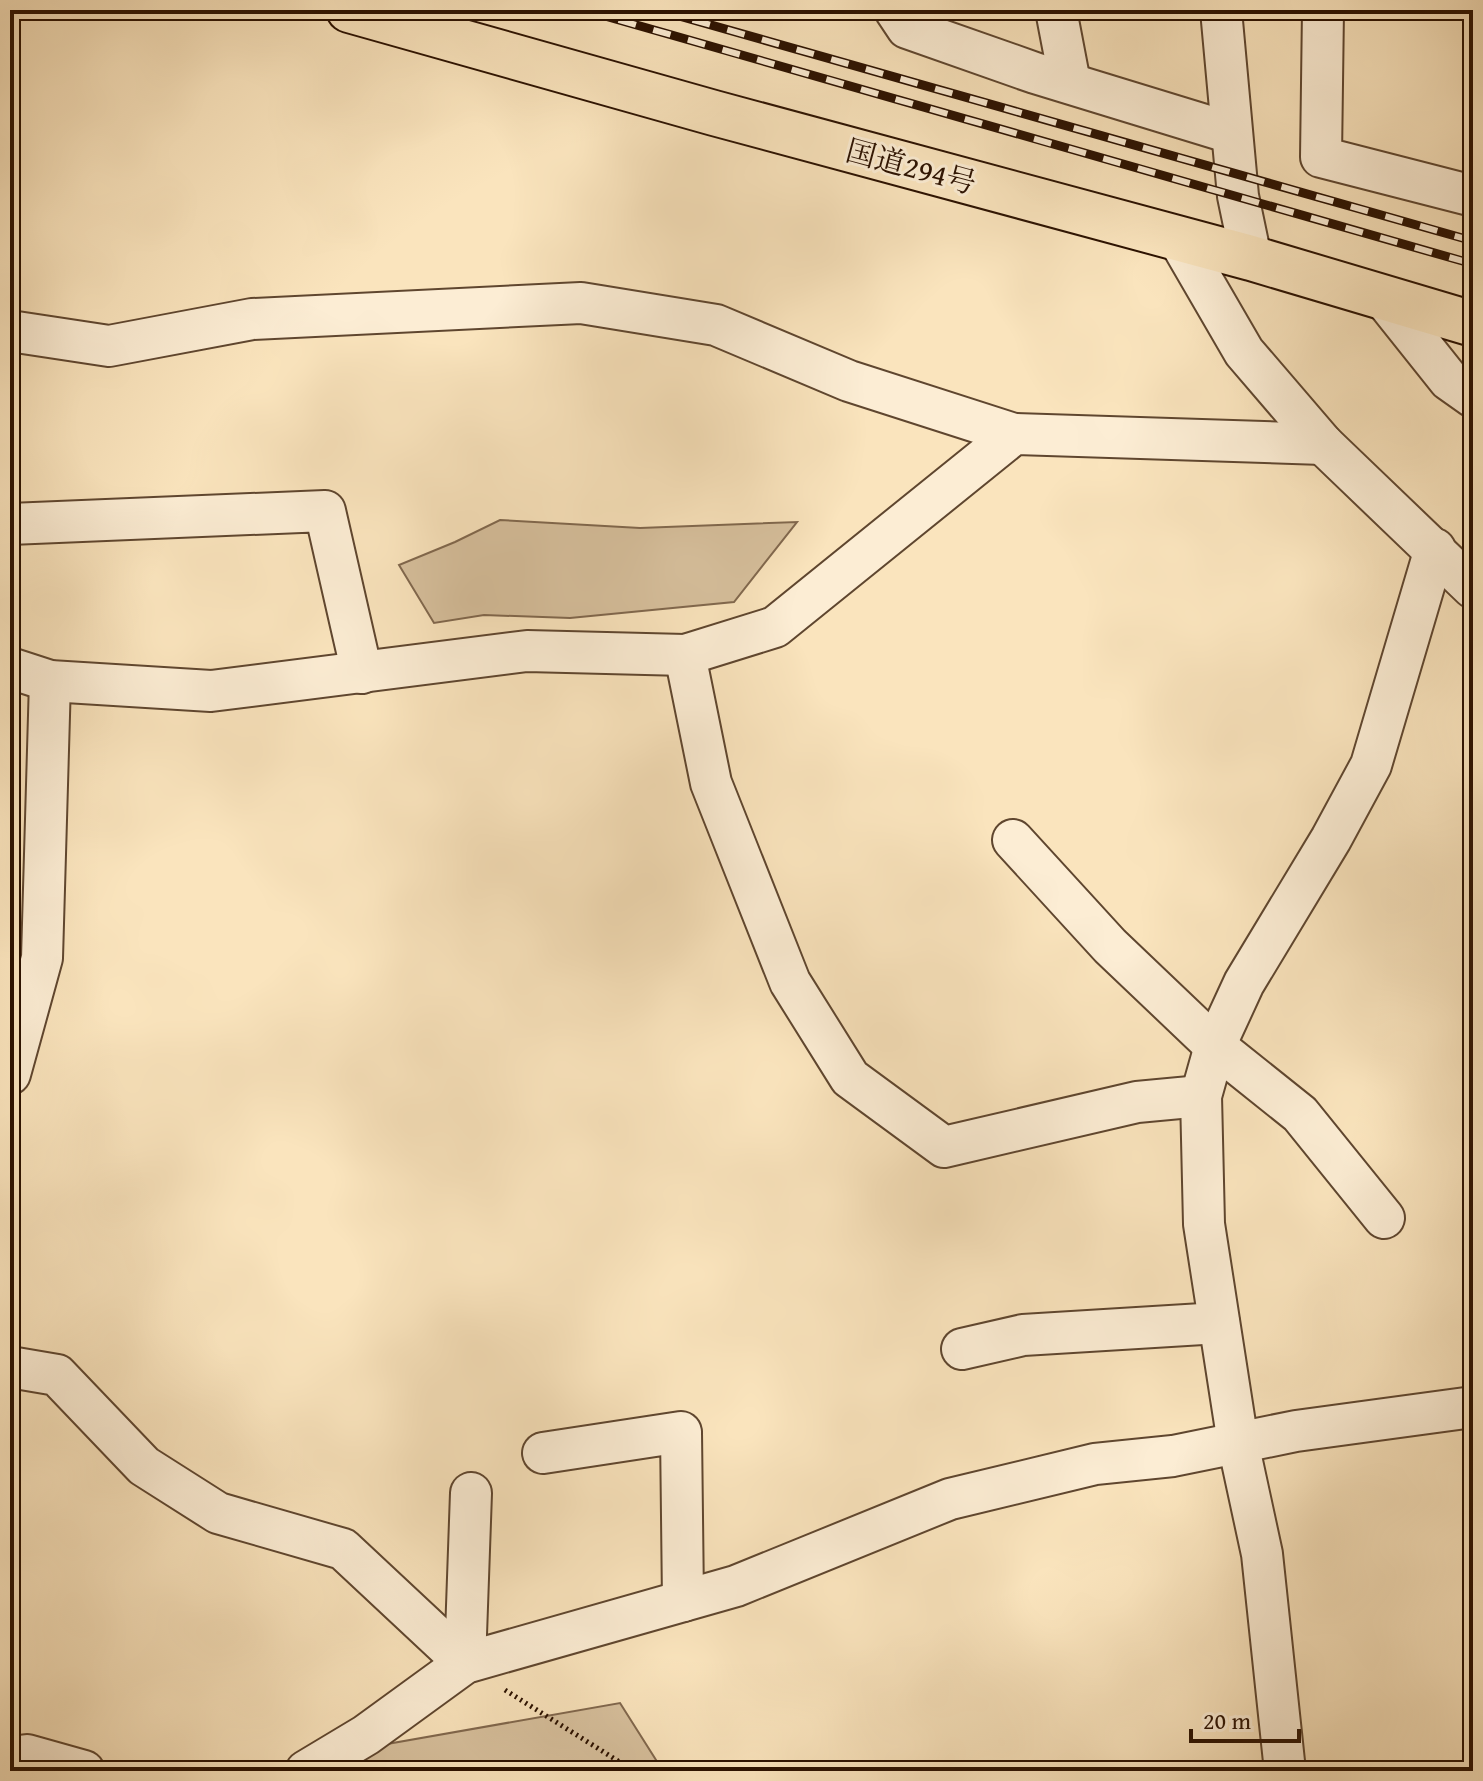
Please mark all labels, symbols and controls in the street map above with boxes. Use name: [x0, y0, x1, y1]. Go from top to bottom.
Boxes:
street label: 国道294号: [841, 128, 981, 205]
scale bar: [1191, 1693, 1299, 1743]
text: 20 m: [1203, 1703, 1251, 1738]

